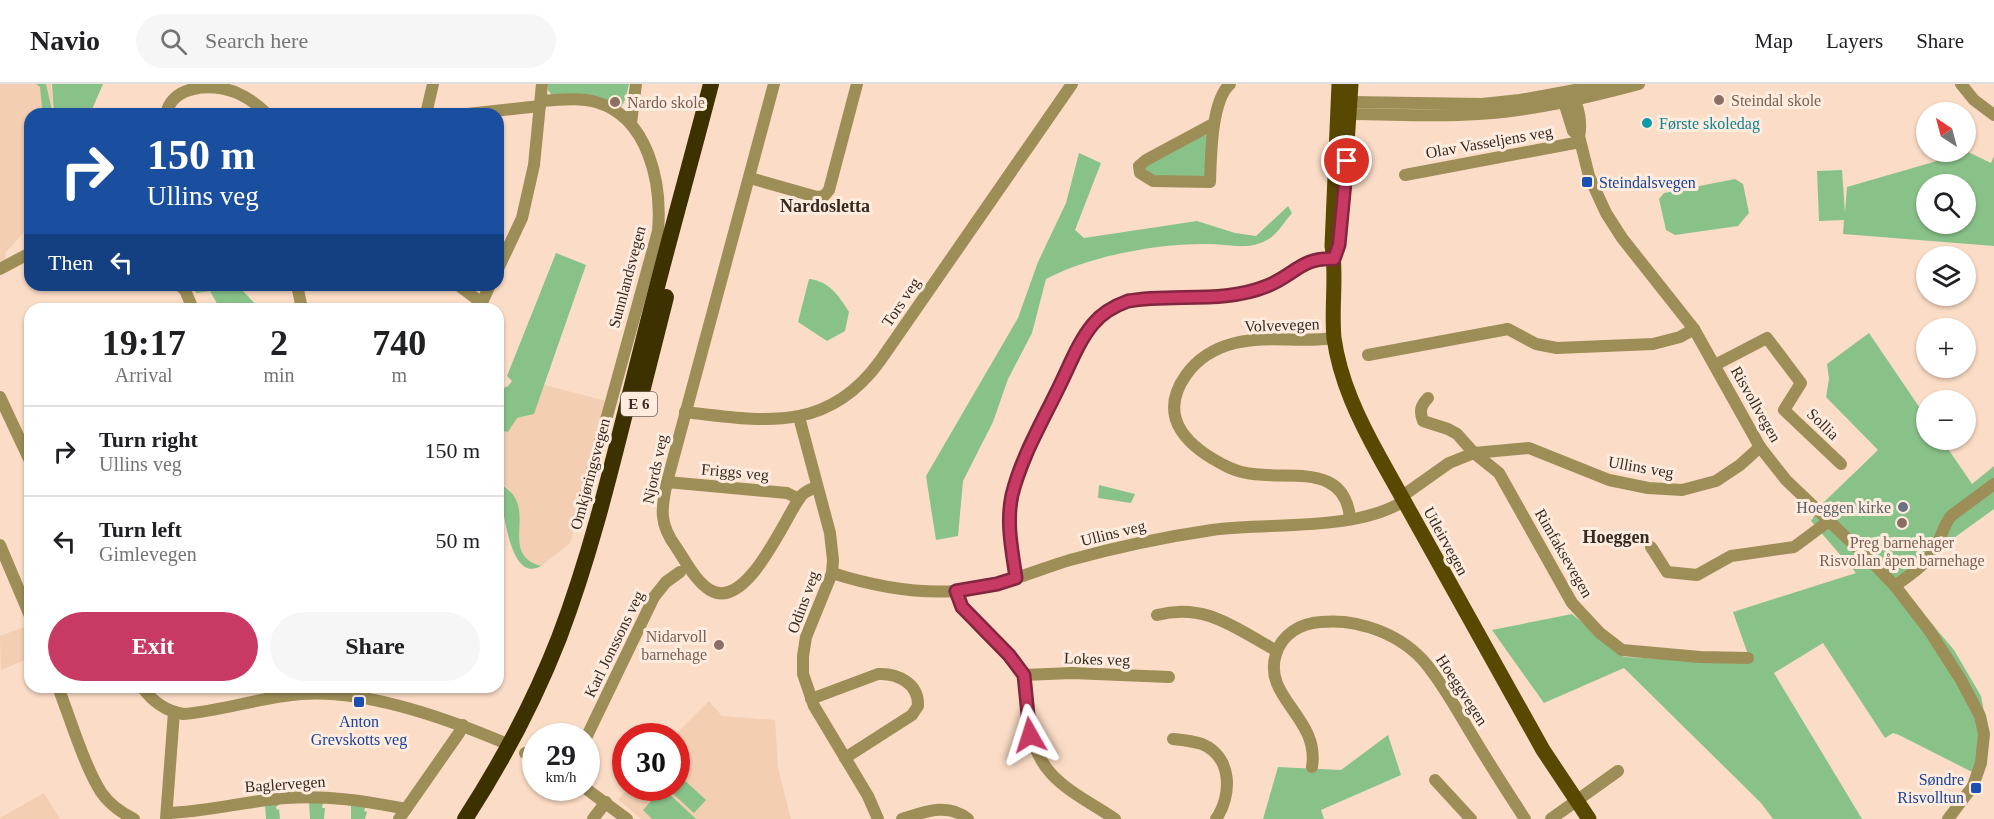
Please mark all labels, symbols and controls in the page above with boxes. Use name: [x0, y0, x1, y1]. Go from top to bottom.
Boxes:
search box: [136, 14, 556, 68]
text: Navio: [30, 25, 100, 56]
icon: search: [157, 25, 190, 58]
text: Search here: [205, 28, 308, 53]
text: Map: [1755, 29, 1793, 53]
text: Layers: [1826, 29, 1883, 53]
text: Share: [1916, 29, 1964, 53]
place label: Steindal skole: [1731, 92, 1821, 109]
marker: Steindal skole: [1712, 93, 1726, 107]
place label: Nardo skole: [627, 94, 705, 111]
marker: Nardo skole: [608, 95, 622, 109]
north arrow: [1916, 102, 1976, 162]
map controls: [1916, 102, 1976, 450]
place label: Første skoledag: [1659, 115, 1760, 133]
marker: Første skoledag: [1640, 116, 1654, 130]
street label: Olav Vasseljens veg: [1424, 122, 1554, 163]
icon: right: [48, 132, 126, 210]
text: 150 m: [147, 132, 256, 178]
pin: [1321, 135, 1372, 186]
icon: arrive: [1330, 144, 1363, 177]
place label: Steindalsvegen: [1599, 174, 1696, 192]
button: search: [1916, 174, 1976, 234]
marker: Steindalsvegen: [1580, 175, 1594, 189]
text: Ullins veg: [147, 181, 259, 211]
district label: Nardosletta: [780, 196, 870, 216]
street label: Sunnlandsvegen: [605, 224, 650, 330]
icon: left: [105, 246, 138, 279]
button: layers: [1916, 246, 1976, 306]
text: Then: [48, 250, 93, 275]
street label: Tors veg: [878, 274, 924, 330]
street label: Volvevegen: [1244, 315, 1320, 336]
button: +: [1916, 318, 1976, 378]
text: 19:17: [102, 323, 186, 363]
text: 2: [270, 323, 288, 363]
text: 740: [372, 323, 426, 363]
street label: Risvollvegen: [1727, 363, 1784, 445]
text: Arrival: [115, 364, 173, 386]
text: min: [263, 364, 295, 386]
text: m: [392, 364, 407, 386]
button: −: [1916, 390, 1976, 450]
road number: E 6: [621, 392, 657, 416]
street label: Sollia: [1804, 405, 1842, 443]
street label: Omkjøringsvegen: [567, 416, 614, 532]
text: Turn right: [99, 427, 198, 452]
street label: Njords veg: [639, 433, 672, 506]
icon: right: [48, 435, 81, 468]
text: 150 m: [424, 438, 480, 463]
text: Ullins veg: [99, 453, 182, 475]
street label: Ullins veg: [1607, 453, 1675, 482]
street label: Friggs veg: [700, 461, 770, 484]
place label: Hoeggen kirke: [1796, 499, 1891, 517]
marker: Hoeggen kirke: [1896, 500, 1910, 514]
street label: Utleirvegen: [1419, 504, 1472, 579]
street label: Rimfaksevegen: [1531, 506, 1596, 601]
marker: Preg barnehager Risvollan åpen barnehage: [1895, 516, 1909, 530]
text: Turn left: [99, 517, 182, 542]
street label: Ullins veg: [1079, 517, 1147, 550]
icon: left: [48, 525, 81, 558]
district label: Hoeggen: [1583, 527, 1650, 547]
text: 50 m: [435, 528, 480, 553]
place label: Preg barnehager Risvollan åpen barnehage: [1819, 534, 1985, 570]
text: Gimlevegen: [99, 543, 197, 565]
street label: Odins veg: [784, 568, 823, 636]
street label: Karl Jonssons veg: [581, 588, 648, 700]
button: Exit: [48, 612, 258, 681]
button: Share: [270, 612, 480, 681]
place label: Nidarvoll barnehage: [641, 628, 708, 664]
marker: Nidarvoll barnehage: [712, 638, 726, 652]
street label: Lokes veg: [1064, 649, 1130, 670]
street label: Hoeggvegen: [1432, 651, 1491, 729]
marker: Anton Grevskotts veg: [352, 695, 366, 709]
position arrow: [998, 703, 1062, 767]
place label: Anton Grevskotts veg: [311, 713, 407, 749]
speed limit sign: 30: [612, 723, 690, 801]
text: 29: [546, 738, 576, 771]
text: km/h: [546, 769, 576, 785]
place label: Søndre Risvolltun: [1897, 771, 1964, 806]
street label: Baglervegen: [244, 773, 326, 796]
marker: Søndre Risvolltun: [1969, 781, 1983, 795]

